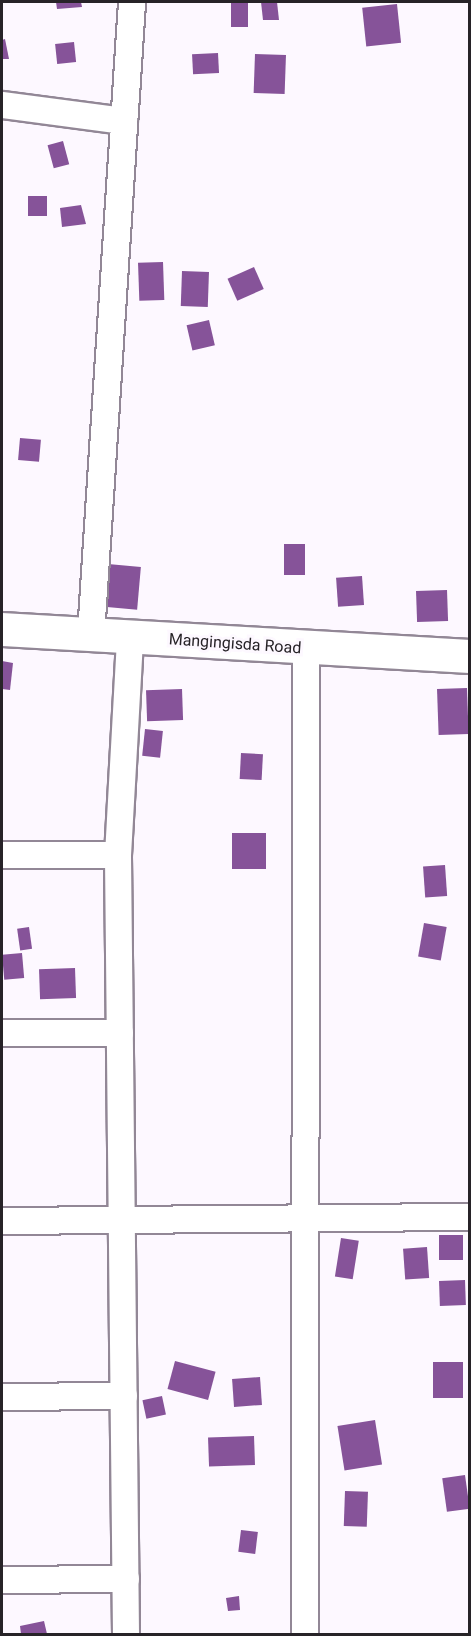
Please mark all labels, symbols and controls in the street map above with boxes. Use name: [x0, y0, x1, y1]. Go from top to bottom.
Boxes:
street label: Mangingisda Road: [168, 630, 302, 658]

